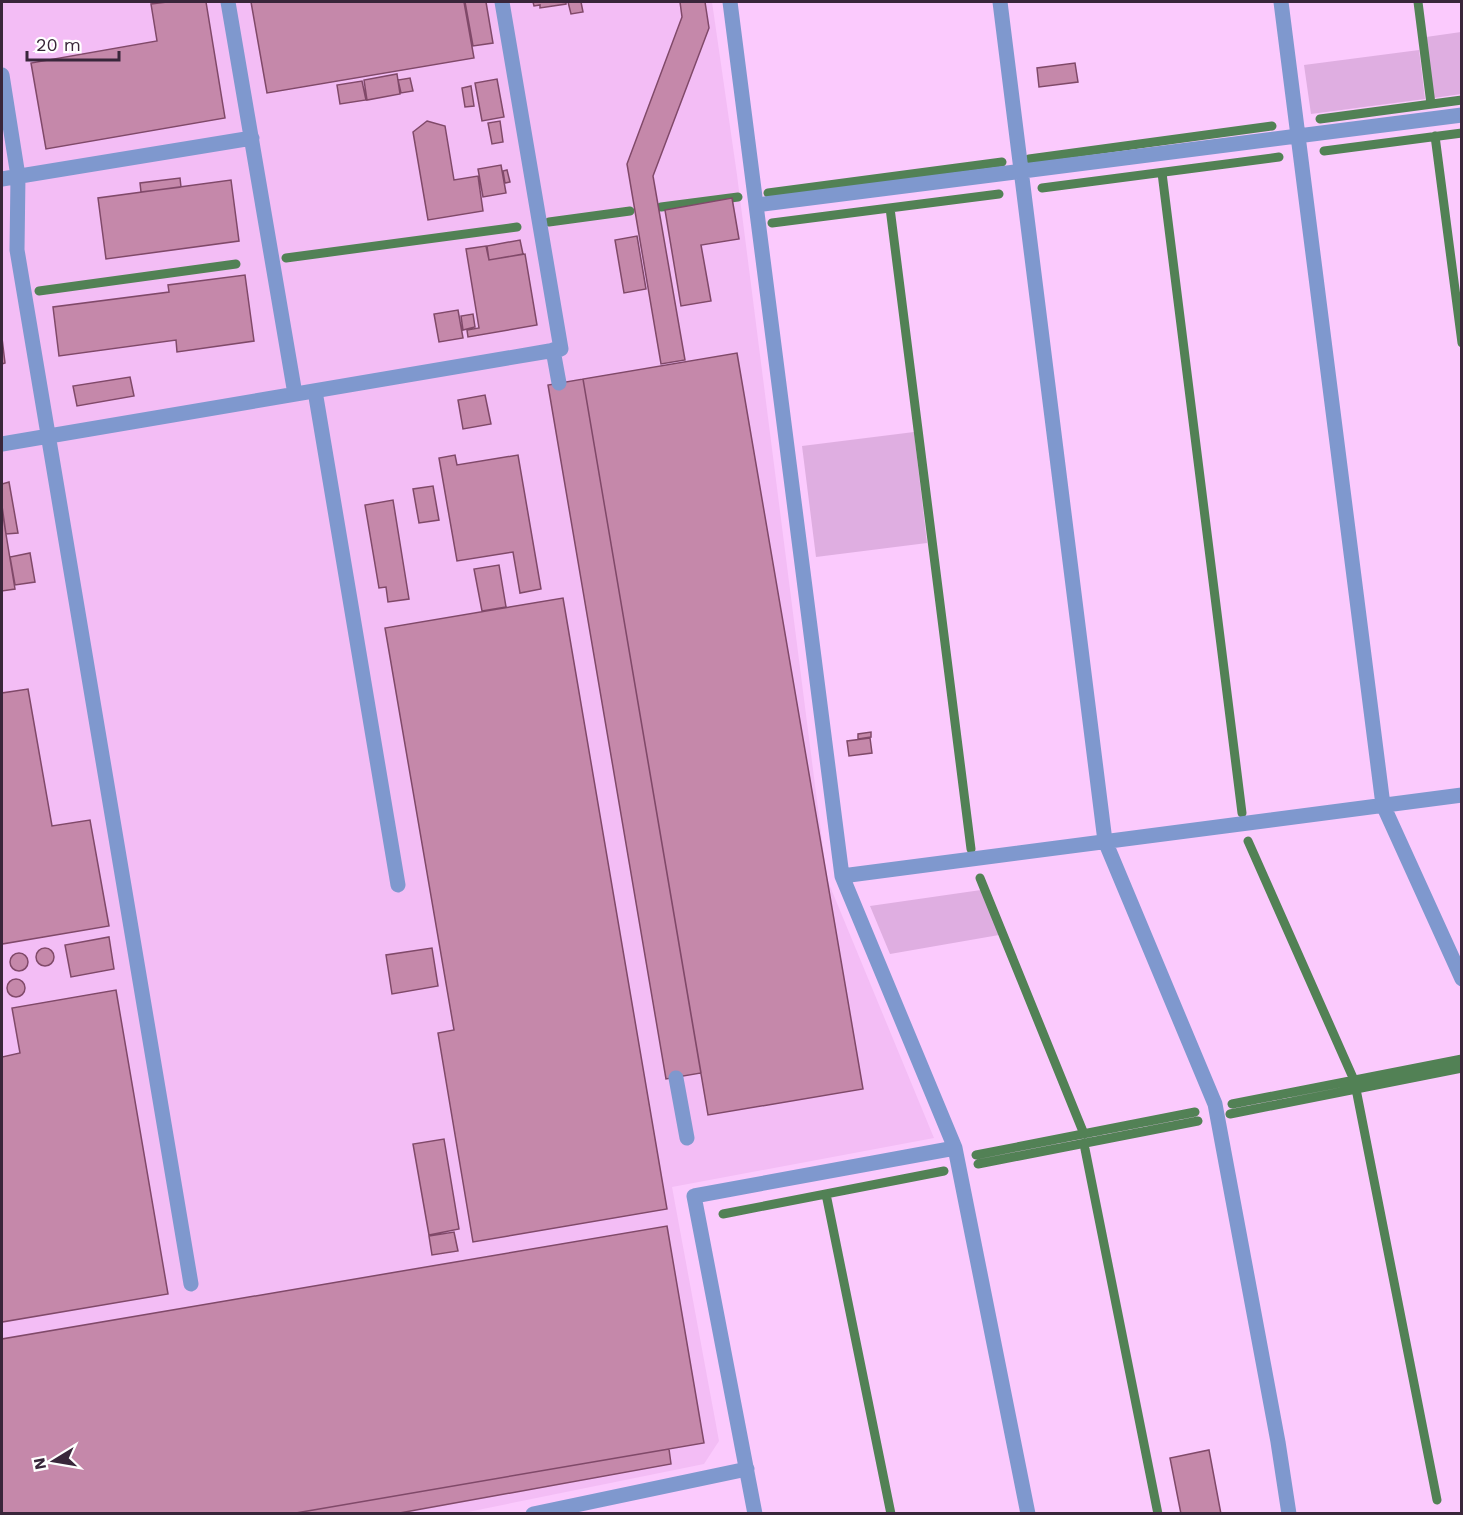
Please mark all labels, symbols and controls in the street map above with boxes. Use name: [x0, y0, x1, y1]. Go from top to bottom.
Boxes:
scale bar: [27, 24, 118, 62]
text: 20 m: [36, 34, 81, 55]
north arrow: [24, 1431, 84, 1491]
text: N: [29, 1456, 50, 1471]

